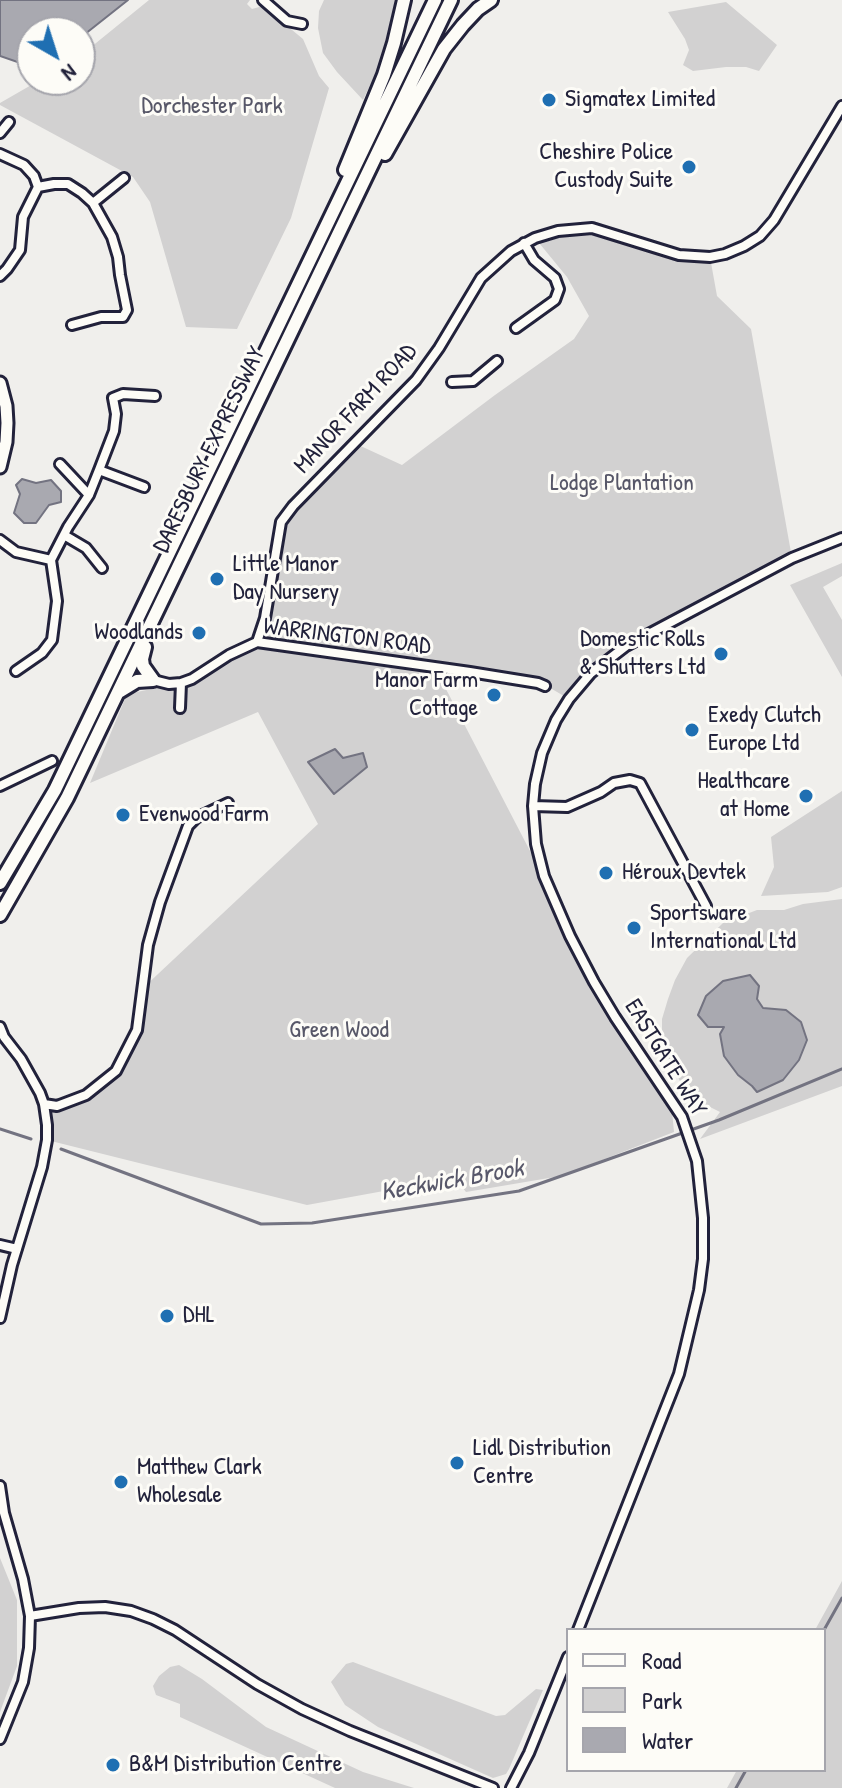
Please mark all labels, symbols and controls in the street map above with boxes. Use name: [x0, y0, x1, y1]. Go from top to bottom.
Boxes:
north arrow: [16, 16, 96, 96]
text: N: [56, 58, 84, 88]
place label: Sigmatex Limited: [565, 86, 715, 114]
marker: Sigmatex Limited: [540, 91, 558, 109]
park label: Dorchester Park: [141, 93, 283, 121]
place label: Cheshire Police Custody Suite: [539, 139, 673, 195]
marker: Cheshire Police Custody Suite: [680, 158, 698, 176]
street label: MANOR FARM ROAD: [288, 338, 424, 480]
street label: DARESBURY EXPRESSWAY: [148, 342, 272, 558]
park label: Lodge Plantation: [550, 470, 694, 498]
place label: Little Manor Day Nursery: [233, 551, 339, 607]
marker: Little Manor Day Nursery: [208, 570, 226, 588]
street label: WARRINGTON ROAD: [262, 612, 432, 662]
place label: Woodlands: [94, 619, 183, 647]
marker: Woodlands: [190, 624, 208, 642]
place label: Domestic Rolls & Shutters Ltd: [579, 626, 705, 682]
marker: Domestic Rolls & Shutters Ltd: [712, 645, 730, 663]
place label: Manor Farm Cottage: [375, 667, 478, 723]
marker: Manor Farm Cottage: [485, 686, 503, 704]
place label: Exedy Clutch Europe Ltd: [708, 702, 821, 758]
marker: Exedy Clutch Europe Ltd: [683, 721, 701, 739]
place label: Healthcare at Home: [698, 768, 790, 824]
marker: Healthcare at Home: [797, 787, 815, 805]
place label: Evenwood Farm: [139, 801, 269, 829]
marker: Evenwood Farm: [114, 806, 132, 824]
place label: Héroux Devtek: [622, 859, 746, 887]
marker: Héroux Devtek: [597, 864, 615, 882]
place label: Sportsware International Ltd: [650, 900, 796, 956]
marker: Sportsware International Ltd: [625, 919, 643, 937]
street label: EASTGATE WAY: [618, 994, 712, 1122]
park label: Green Wood: [289, 1017, 389, 1045]
water label: Keckwick Brook: [378, 1153, 526, 1209]
place label: DHL: [183, 1302, 215, 1330]
marker: DHL: [158, 1307, 176, 1325]
place label: Lidl Distribution Centre: [473, 1435, 611, 1491]
place label: Matthew Clark Wholesale: [137, 1454, 262, 1510]
marker: Lidl Distribution Centre: [448, 1454, 466, 1472]
marker: Matthew Clark Wholesale: [112, 1473, 130, 1491]
legend: [566, 1628, 826, 1772]
text: Road: [642, 1644, 681, 1676]
text: Park: [642, 1684, 682, 1716]
text: Water: [642, 1724, 693, 1756]
place label: B&M Distribution Centre: [129, 1751, 342, 1779]
marker: B&M Distribution Centre: [104, 1756, 122, 1774]

